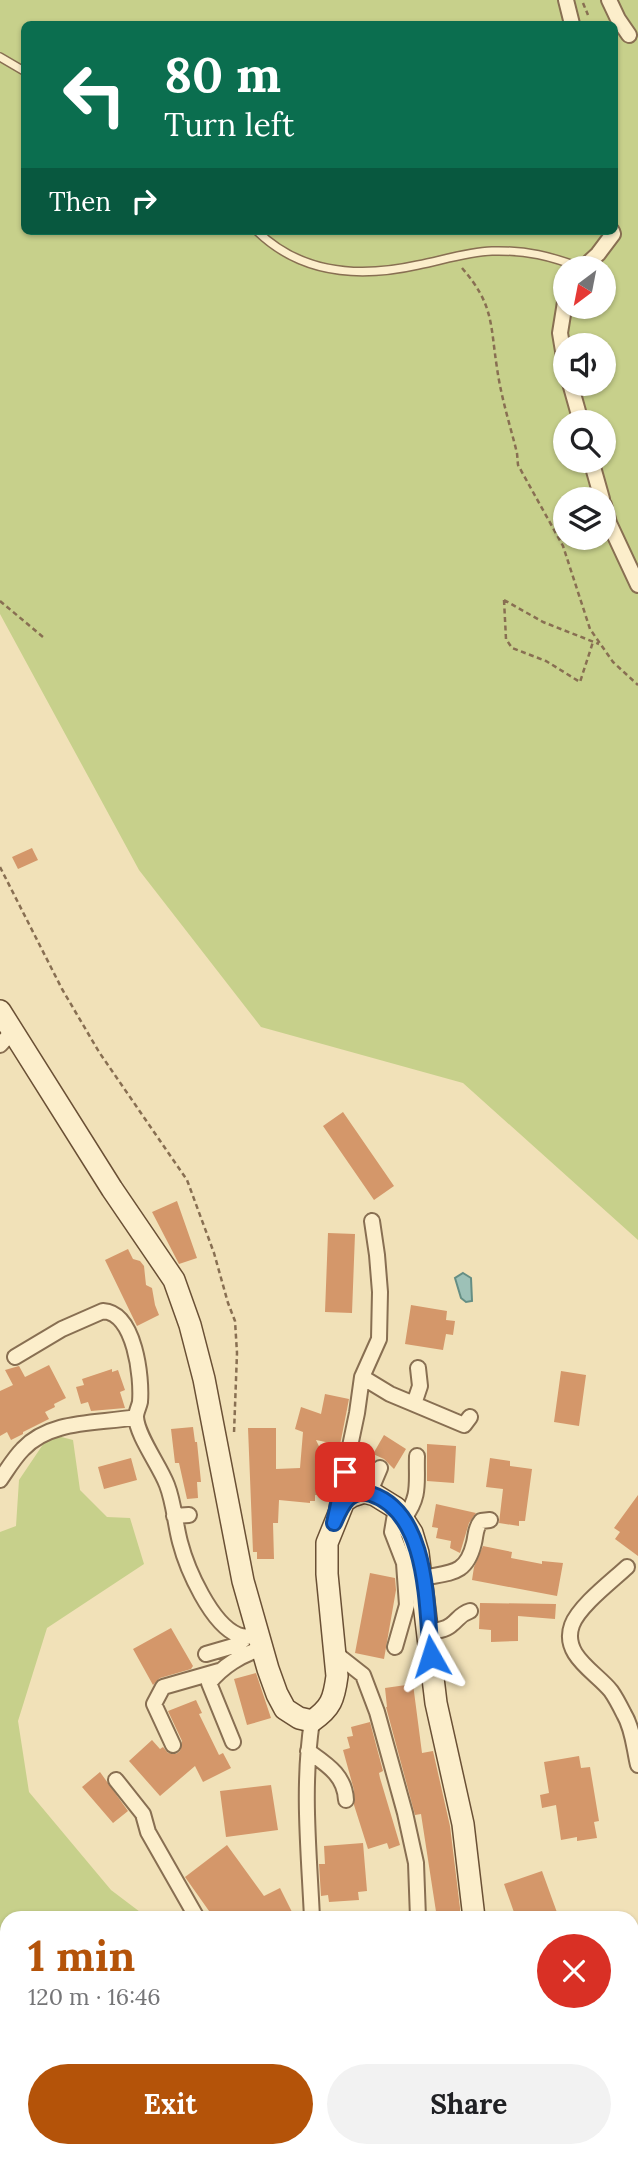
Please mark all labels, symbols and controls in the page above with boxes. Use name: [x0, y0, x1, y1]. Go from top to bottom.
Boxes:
text: 80 m: [164, 43, 281, 105]
icon: left: [49, 49, 140, 140]
text: Turn left: [164, 104, 294, 145]
icon: right: [125, 182, 163, 220]
text: Then: [49, 185, 111, 218]
north arrow: [553, 256, 616, 318]
map controls: [553, 256, 616, 550]
button: sound: [553, 333, 616, 396]
button: search: [553, 410, 616, 473]
button: layers: [553, 487, 616, 550]
pin: [315, 1442, 375, 1502]
icon: arrive: [326, 1453, 364, 1491]
position arrow: [394, 1619, 468, 1693]
text: 1 min: [28, 1929, 135, 1983]
button: close: [537, 1934, 611, 2008]
text: 120 m · 16:46: [28, 1982, 161, 2011]
button: Exit: [28, 2064, 313, 2144]
button: Share: [327, 2064, 611, 2144]

